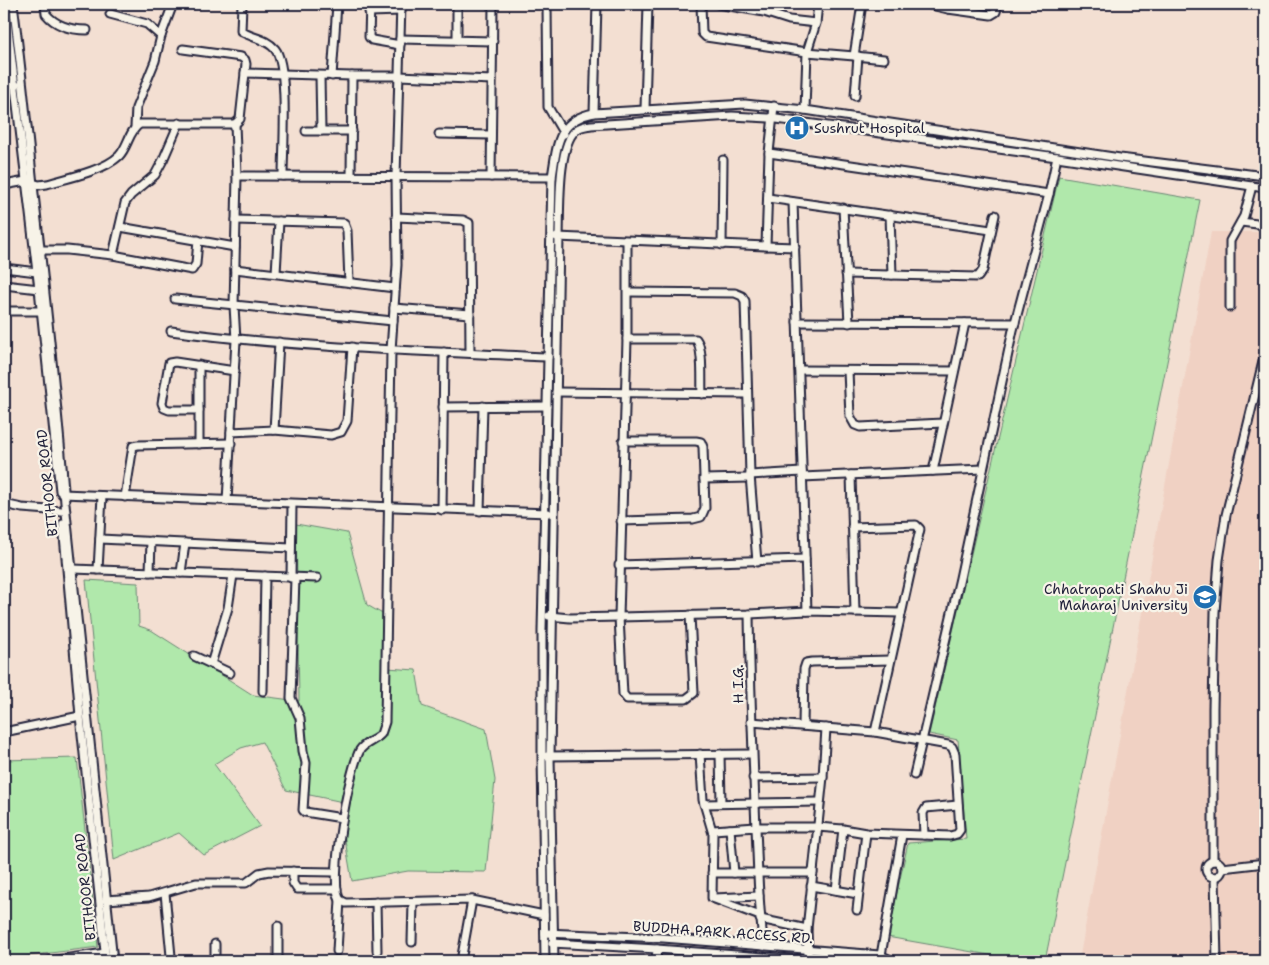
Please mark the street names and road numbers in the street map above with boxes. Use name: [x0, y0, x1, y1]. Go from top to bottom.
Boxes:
street label: BITHOOR ROAD: [32, 428, 62, 538]
street label: H I.G.: [729, 664, 747, 704]
street label: BITHOOR ROAD: [70, 832, 100, 942]
street label: BUDDHA PARK ACCESS RD.: [633, 917, 813, 947]

